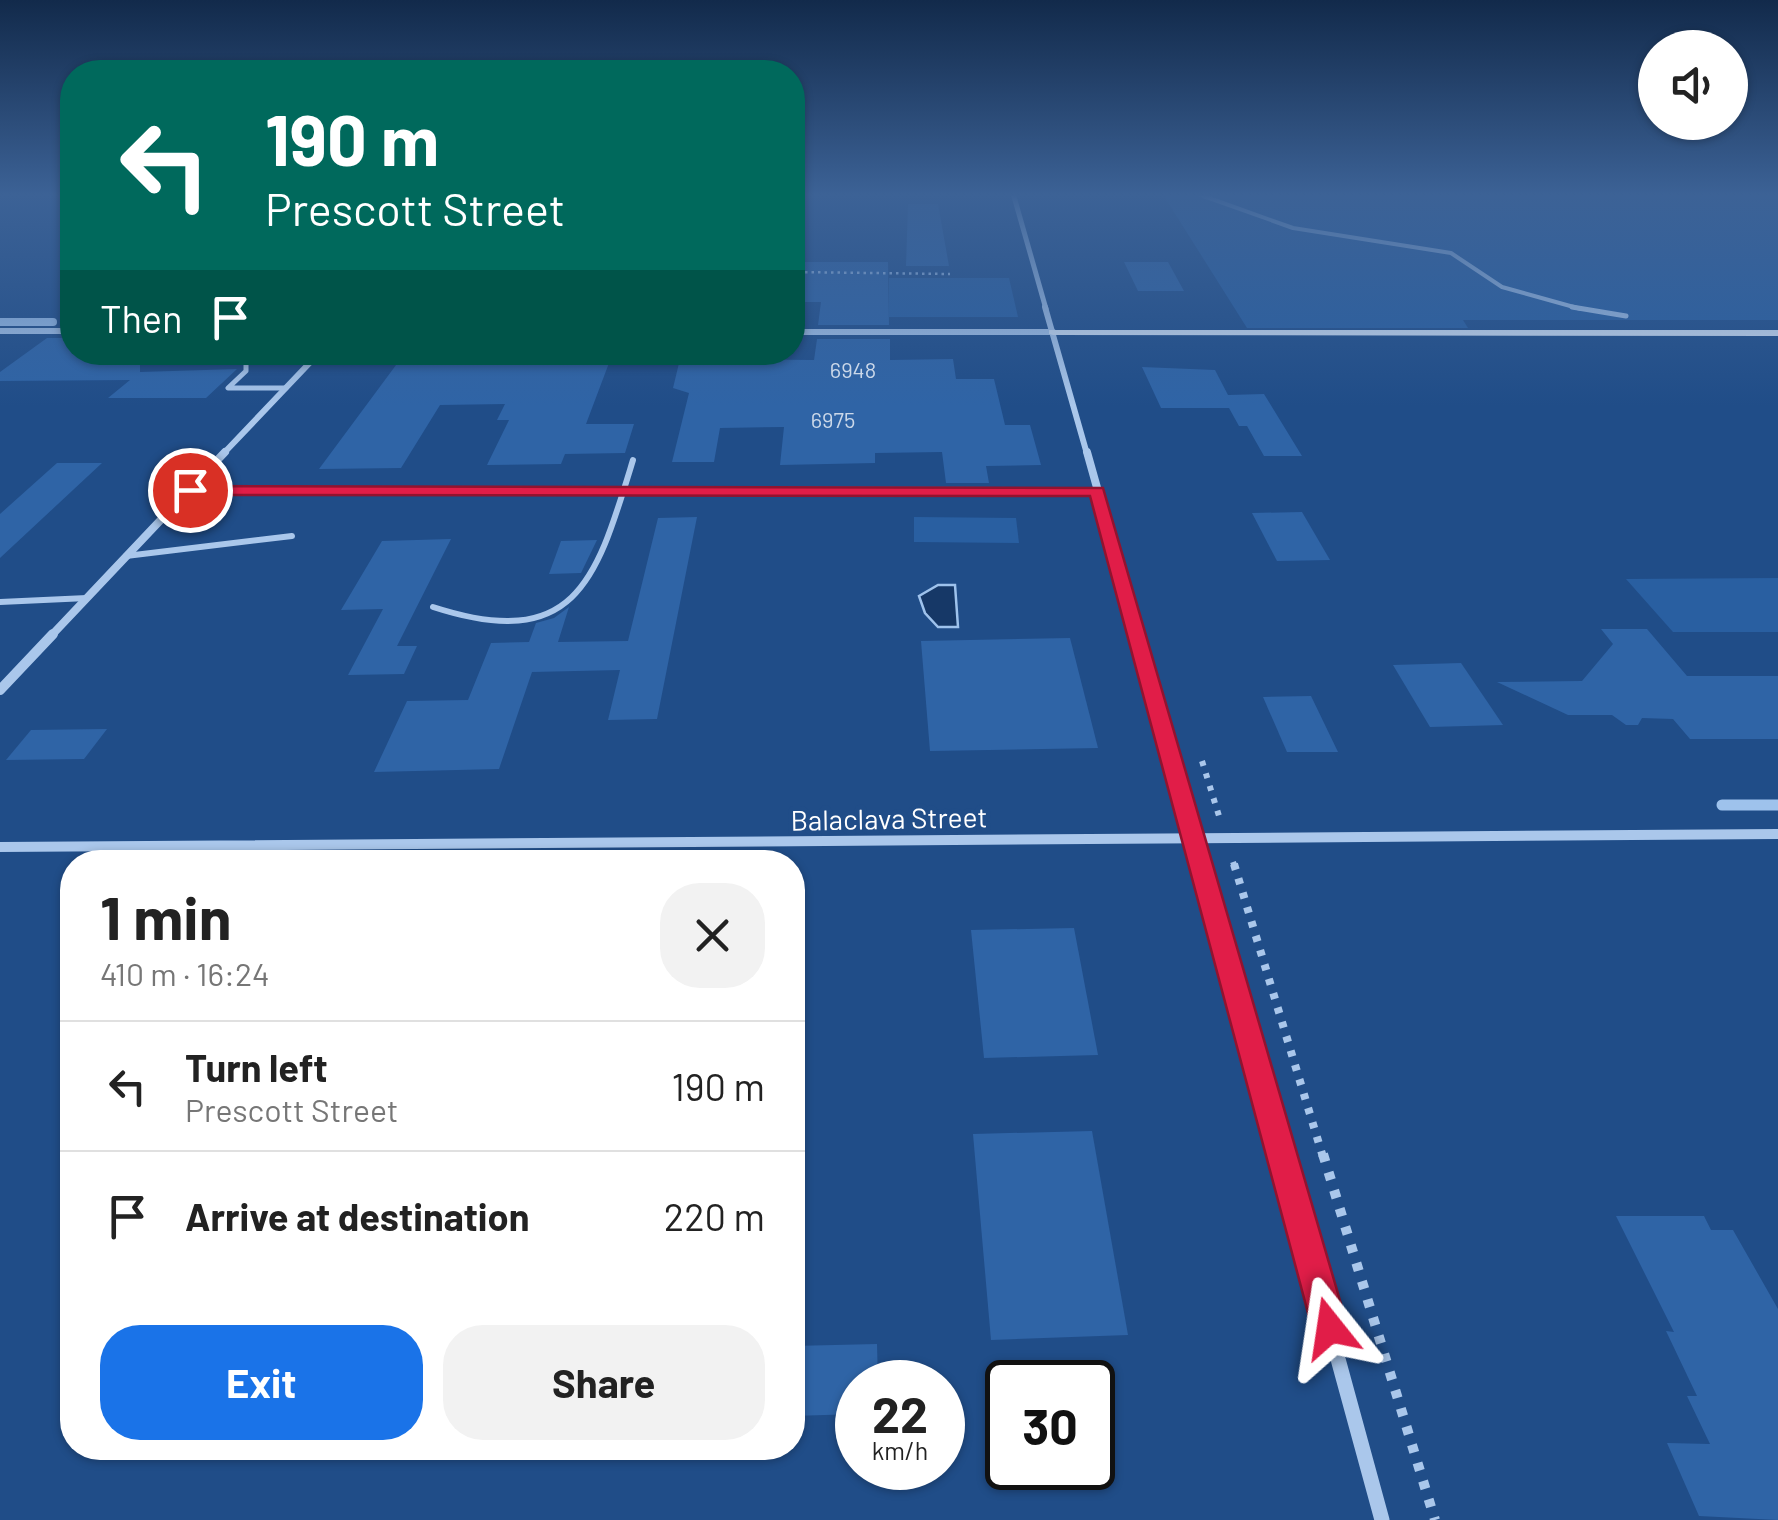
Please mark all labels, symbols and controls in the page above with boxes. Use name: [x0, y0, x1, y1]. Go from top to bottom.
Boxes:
map controls: [1638, 30, 1748, 140]
button: sound: [1638, 30, 1748, 140]
text: 190 m: [265, 96, 439, 180]
icon: left: [100, 100, 230, 230]
text: Prescott Street: [265, 181, 565, 235]
icon: arrive: [203, 290, 258, 345]
text: Then: [100, 295, 183, 341]
house number: 6948: [830, 356, 876, 382]
house number: 6975: [811, 406, 855, 432]
pin: [148, 448, 233, 533]
icon: arrive: [163, 463, 218, 518]
street label: Balaclava Street: [790, 799, 988, 837]
text: 1 min: [100, 880, 231, 952]
button: close: [660, 883, 765, 988]
text: 410 m · 16:24: [100, 954, 270, 992]
text: Turn left: [185, 1044, 328, 1090]
icon: left: [100, 1059, 155, 1114]
text: 190 m: [671, 1063, 765, 1109]
text: Prescott Street: [185, 1090, 398, 1128]
icon: arrive: [100, 1189, 155, 1244]
text: Arrive at destination: [185, 1193, 530, 1239]
text: 220 m: [664, 1193, 765, 1239]
position arrow: [1278, 1276, 1382, 1380]
button: Exit: [100, 1325, 423, 1440]
button: Share: [443, 1325, 765, 1440]
speed limit sign: 30: [985, 1360, 1115, 1490]
text: 22: [872, 1383, 928, 1443]
text: km/h: [872, 1435, 928, 1465]

